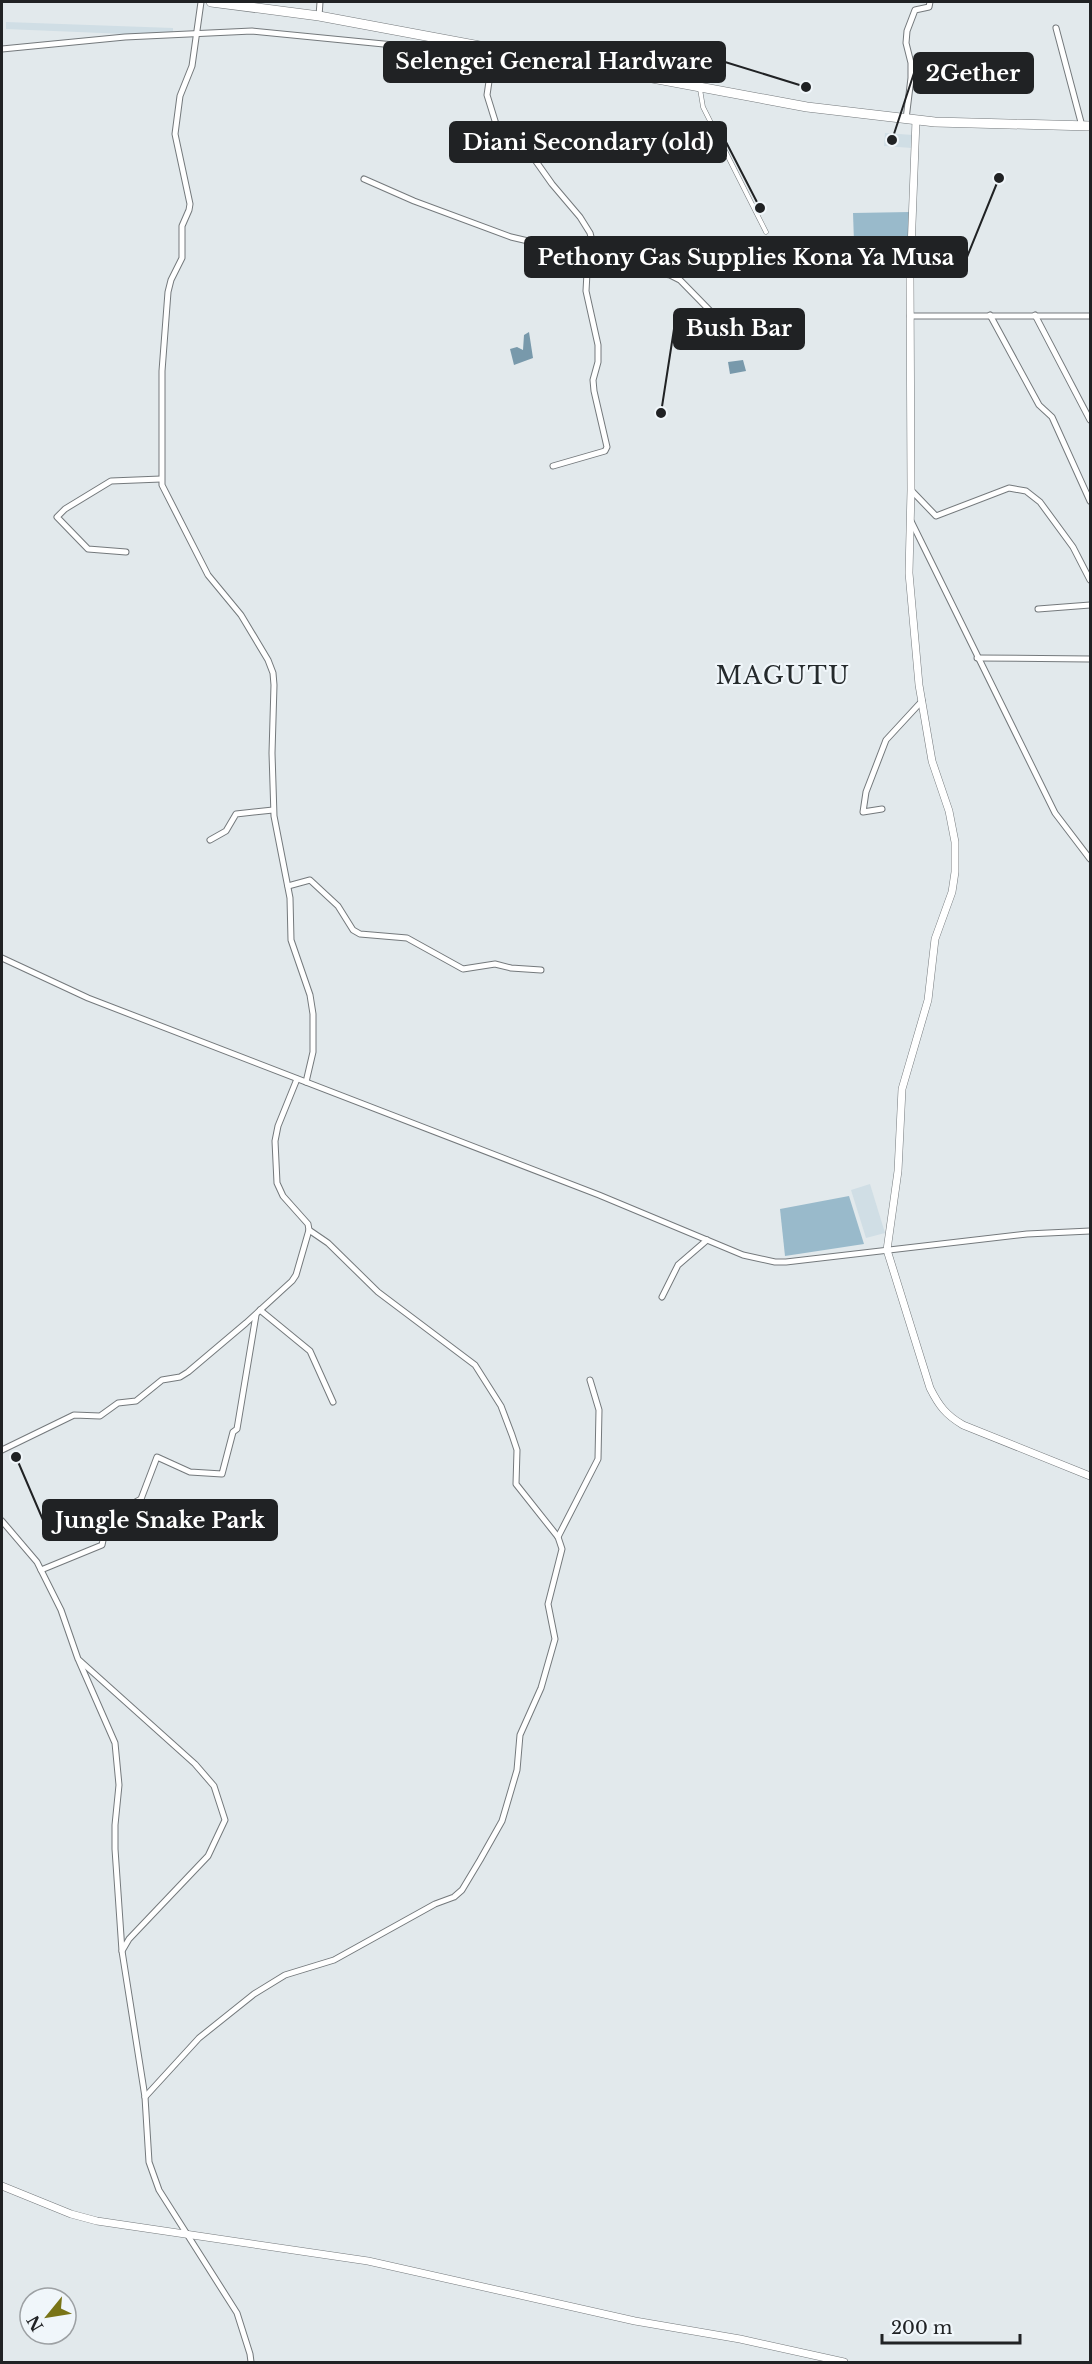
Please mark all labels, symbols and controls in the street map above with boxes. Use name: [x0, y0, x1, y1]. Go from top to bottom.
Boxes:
callout: Selengei General Hardware: [384, 42, 725, 82]
text: Selengei General Hardware: [395, 48, 713, 75]
callout: 2Gether: [914, 53, 1033, 93]
text: 2Gether: [926, 60, 1020, 87]
callout: Diani Secondary (old): [450, 122, 726, 162]
text: Diani Secondary (old): [462, 129, 714, 156]
callout: Pethony Gas Supplies Kona Ya Musa: [525, 237, 967, 277]
text: Pethony Gas Supplies Kona Ya Musa: [537, 244, 955, 271]
callout: Bush Bar: [674, 309, 804, 349]
text: Bush Bar: [686, 315, 792, 342]
district label: MAGUTU: [716, 661, 850, 690]
callout: Jungle Snake Park: [43, 1500, 277, 1540]
text: Jungle Snake Park: [51, 1507, 265, 1534]
north arrow: [18, 2286, 78, 2346]
scale bar: [882, 2307, 1020, 2345]
text: N: [23, 2312, 47, 2335]
text: 200 m: [891, 2317, 952, 2339]

